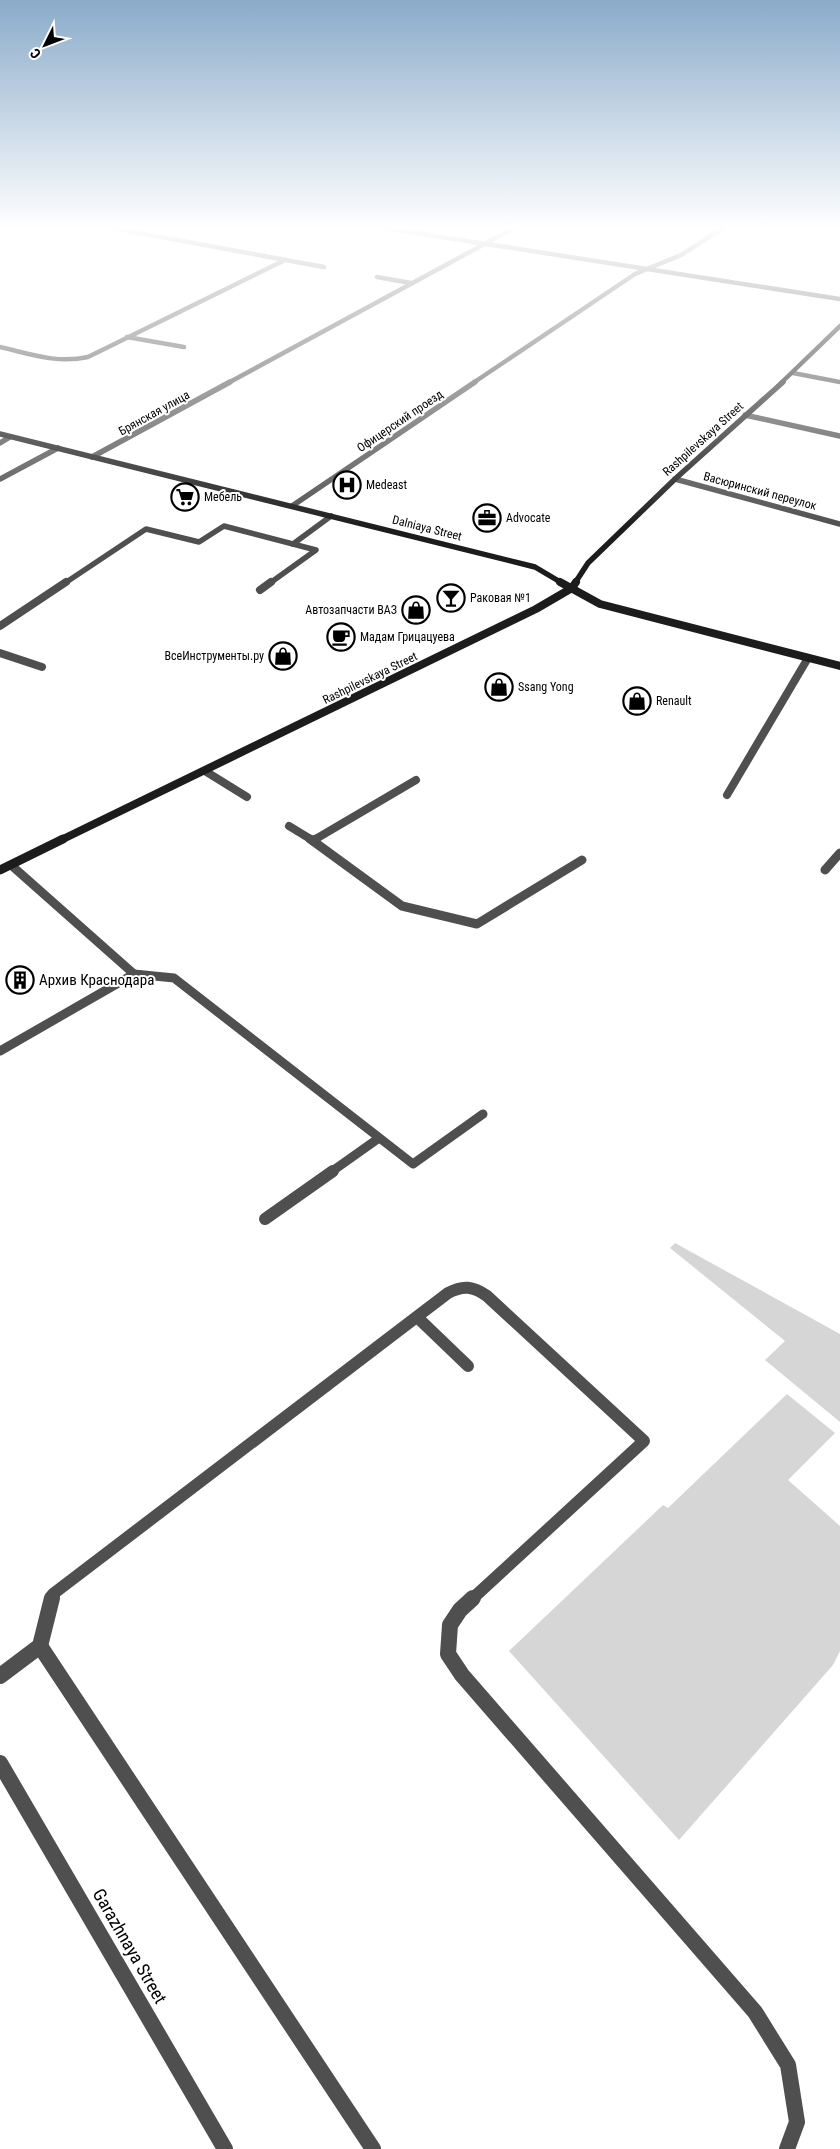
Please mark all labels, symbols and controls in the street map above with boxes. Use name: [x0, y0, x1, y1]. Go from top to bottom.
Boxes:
north arrow: [20, 20, 70, 70]
text: С: [27, 45, 44, 62]
street label: Офицерский проезд: [354, 387, 446, 455]
street label: Брянская улица: [116, 388, 192, 438]
street label: Rashpilevskaya Street: [660, 399, 746, 479]
street label: Васюринский переулок: [702, 469, 818, 513]
hospital icon: Medeast: [332, 470, 362, 500]
place label: Medeast: [366, 478, 407, 492]
supermarket icon: Мебель: [170, 482, 200, 512]
place label: Мебель: [204, 490, 242, 504]
office icon: Advocate: [472, 503, 502, 533]
place label: Advocate: [506, 511, 551, 525]
street label: Dalniaya Street: [391, 513, 464, 544]
bar icon: Раковая №1: [436, 583, 466, 613]
place label: Раковая №1: [470, 591, 531, 605]
shop icon: Автозапчасти ВАЗ: [401, 595, 431, 625]
place label: Автозапчасти ВАЗ: [305, 603, 397, 617]
cafe icon: Мадам Грицацуева: [326, 622, 356, 652]
place label: Мадам Грицацуева: [360, 630, 455, 644]
shop icon: ВсеИнструменты.ру: [268, 641, 298, 671]
place label: ВсеИнструменты.ру: [164, 649, 264, 663]
street label: Rashpilevskaya Street: [320, 649, 420, 707]
shop icon: Ssang Yong: [484, 672, 514, 702]
place label: Ssang Yong: [518, 680, 574, 694]
shop icon: Renault: [622, 686, 652, 716]
place label: Renault: [656, 694, 692, 708]
building icon: Архив Краснодара: [5, 965, 35, 995]
place label: Архив Краснодара: [39, 971, 154, 989]
street label: Garazhnaya Street: [89, 1885, 171, 2007]

